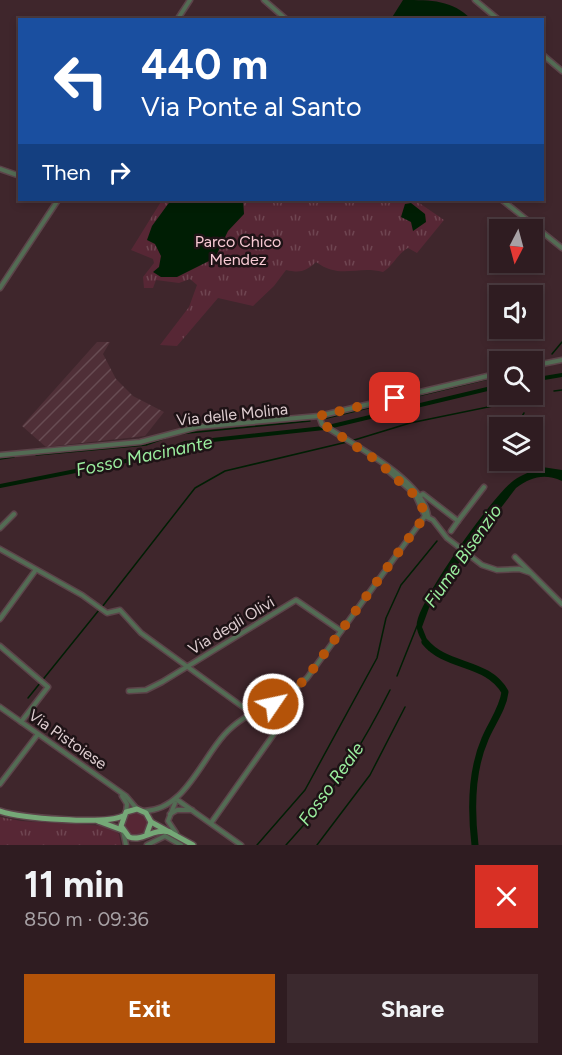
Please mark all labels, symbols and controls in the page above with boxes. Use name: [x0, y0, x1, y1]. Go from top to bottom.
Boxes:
text: 440 m: [141, 39, 268, 90]
icon: left: [42, 42, 120, 120]
text: Via Ponte al Santo: [141, 90, 362, 123]
icon: right: [103, 156, 136, 189]
text: Then: [42, 159, 91, 186]
north arrow: [489, 219, 543, 273]
map controls: [489, 219, 543, 471]
park label: Parco Chico Mendez: [195, 232, 281, 269]
button: sound: [489, 285, 543, 339]
button: search: [489, 351, 543, 405]
pin: [369, 372, 420, 423]
icon: arrive: [378, 381, 411, 414]
street label: Via delle Molina: [175, 399, 289, 430]
button: layers: [489, 417, 543, 471]
water label: Fosso Macinante: [74, 431, 214, 481]
water label: Fiume Bisenzio: [419, 500, 507, 612]
street label: Via degli Olivi: [185, 592, 278, 659]
position arrow: [241, 672, 305, 736]
street label: Via Pistoiese: [25, 705, 111, 774]
water label: Fosso Reale: [293, 738, 369, 830]
text: 11 min: [24, 863, 124, 906]
button: close: [475, 865, 538, 928]
text: 850 m · 09:36: [24, 907, 149, 931]
button: Exit: [24, 974, 275, 1043]
button: Share: [287, 974, 538, 1043]

